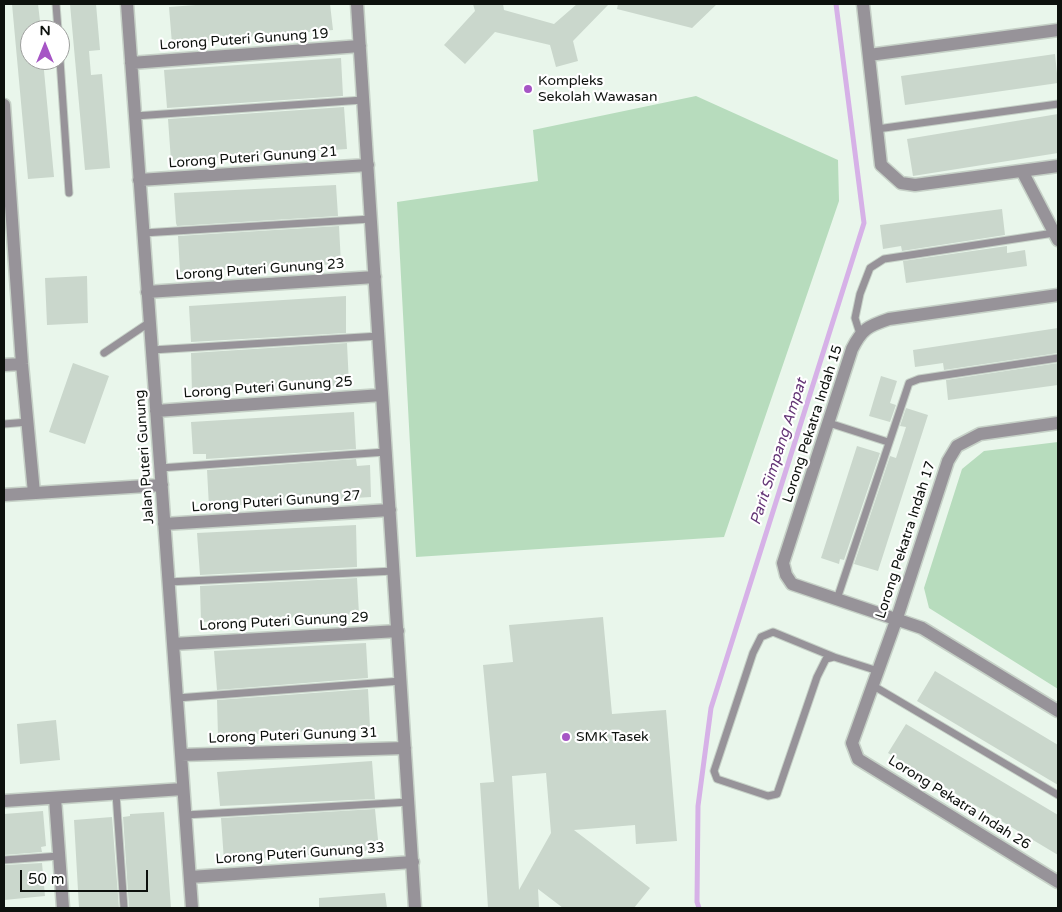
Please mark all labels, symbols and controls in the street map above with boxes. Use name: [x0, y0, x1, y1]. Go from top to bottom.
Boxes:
north arrow: [20, 20, 70, 70]
text: N: [39, 22, 51, 39]
street label: Lorong Puteri Gunung 19: [159, 26, 329, 54]
place label: Kompleks Sekolah Wawasan: [538, 73, 657, 105]
marker: Kompleks Sekolah Wawasan: [522, 83, 534, 95]
street label: Lorong Puteri Gunung 21: [168, 144, 338, 172]
street label: Lorong Puteri Gunung 23: [175, 256, 345, 284]
street label: Lorong Pekatra Indah 15: [780, 343, 846, 505]
street label: Lorong Puteri Gunung 25: [183, 374, 353, 402]
water label: Parit Simpang Ampat: [747, 377, 811, 527]
street label: Jalan Puteri Gunung: [132, 389, 158, 525]
street label: Lorong Pekatra Indah 17: [873, 459, 939, 621]
street label: Lorong Puteri Gunung 27: [191, 488, 361, 516]
street label: Lorong Puteri Gunung 29: [199, 609, 369, 635]
street label: Lorong Puteri Gunung 31: [208, 725, 378, 747]
place label: SMK Tasek: [576, 729, 649, 745]
marker: SMK Tasek: [560, 731, 572, 743]
street label: Lorong Pekatra Indah 26: [885, 752, 1033, 854]
street label: Lorong Puteri Gunung 33: [215, 840, 385, 868]
scale bar: [22, 860, 150, 892]
text: 50 m: [28, 870, 65, 888]

